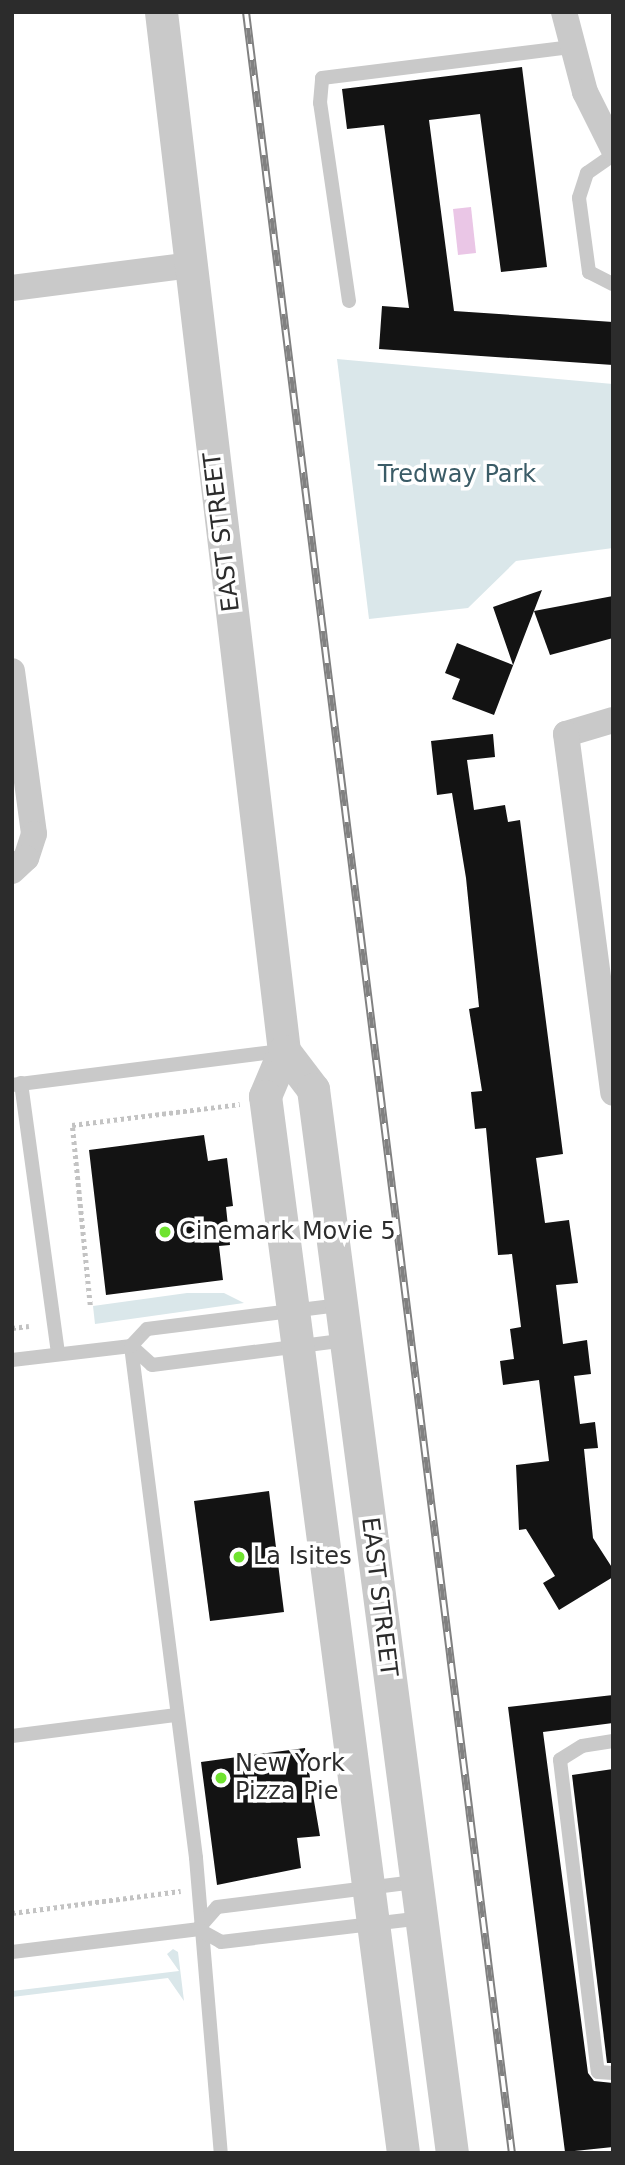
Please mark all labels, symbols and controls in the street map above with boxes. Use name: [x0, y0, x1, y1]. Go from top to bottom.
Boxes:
street label: EAST STREET: [198, 451, 246, 613]
park label: Tredway Park: [378, 461, 536, 489]
place label: Cinemark Movie 5: [179, 1218, 396, 1246]
marker: Cinemark Movie 5: [157, 1224, 173, 1240]
street label: EAST STREET: [355, 1516, 403, 1678]
place label: La Isites: [253, 1543, 352, 1571]
marker: La Isites: [231, 1549, 247, 1565]
place label: New York Pizza Pie: [235, 1750, 345, 1806]
marker: New York Pizza Pie: [213, 1770, 229, 1786]

